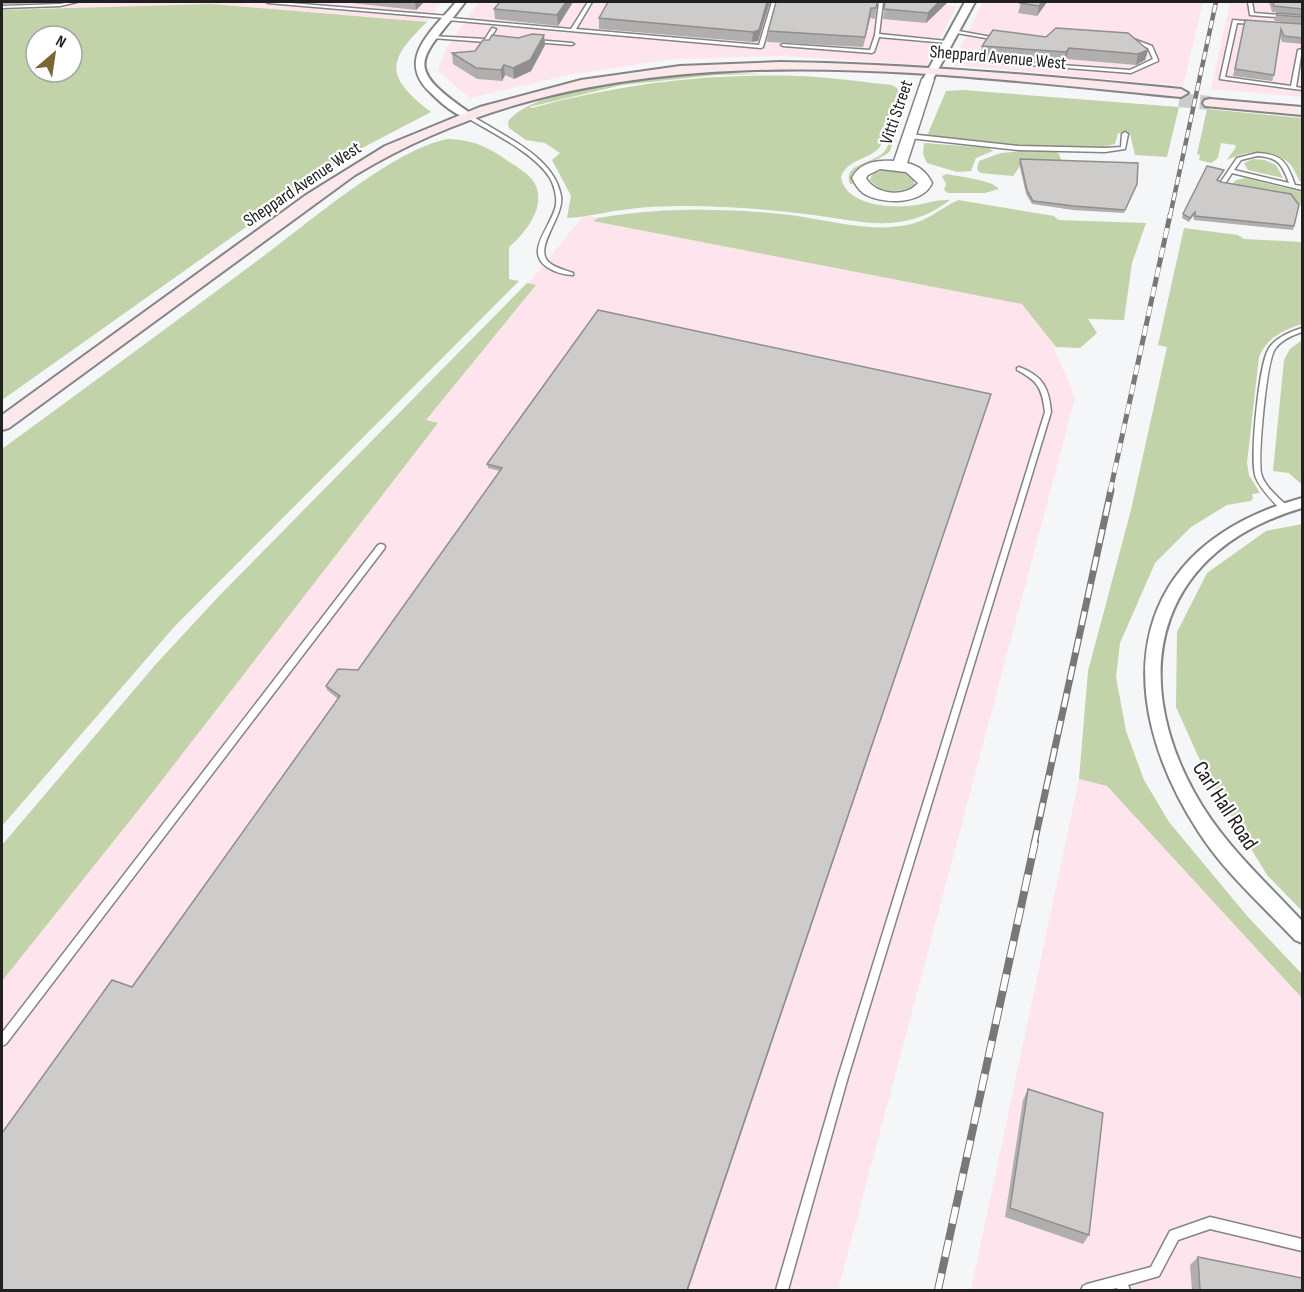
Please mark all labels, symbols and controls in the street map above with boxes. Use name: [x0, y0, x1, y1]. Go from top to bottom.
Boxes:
north arrow: [24, 24, 84, 84]
text: N: [52, 32, 69, 53]
street label: Sheppard Avenue West: [929, 41, 1068, 74]
street label: Vitti Street: [876, 77, 917, 147]
street label: Sheppard Avenue West: [240, 137, 365, 231]
street label: Carl Hall Road: [1186, 756, 1263, 855]

